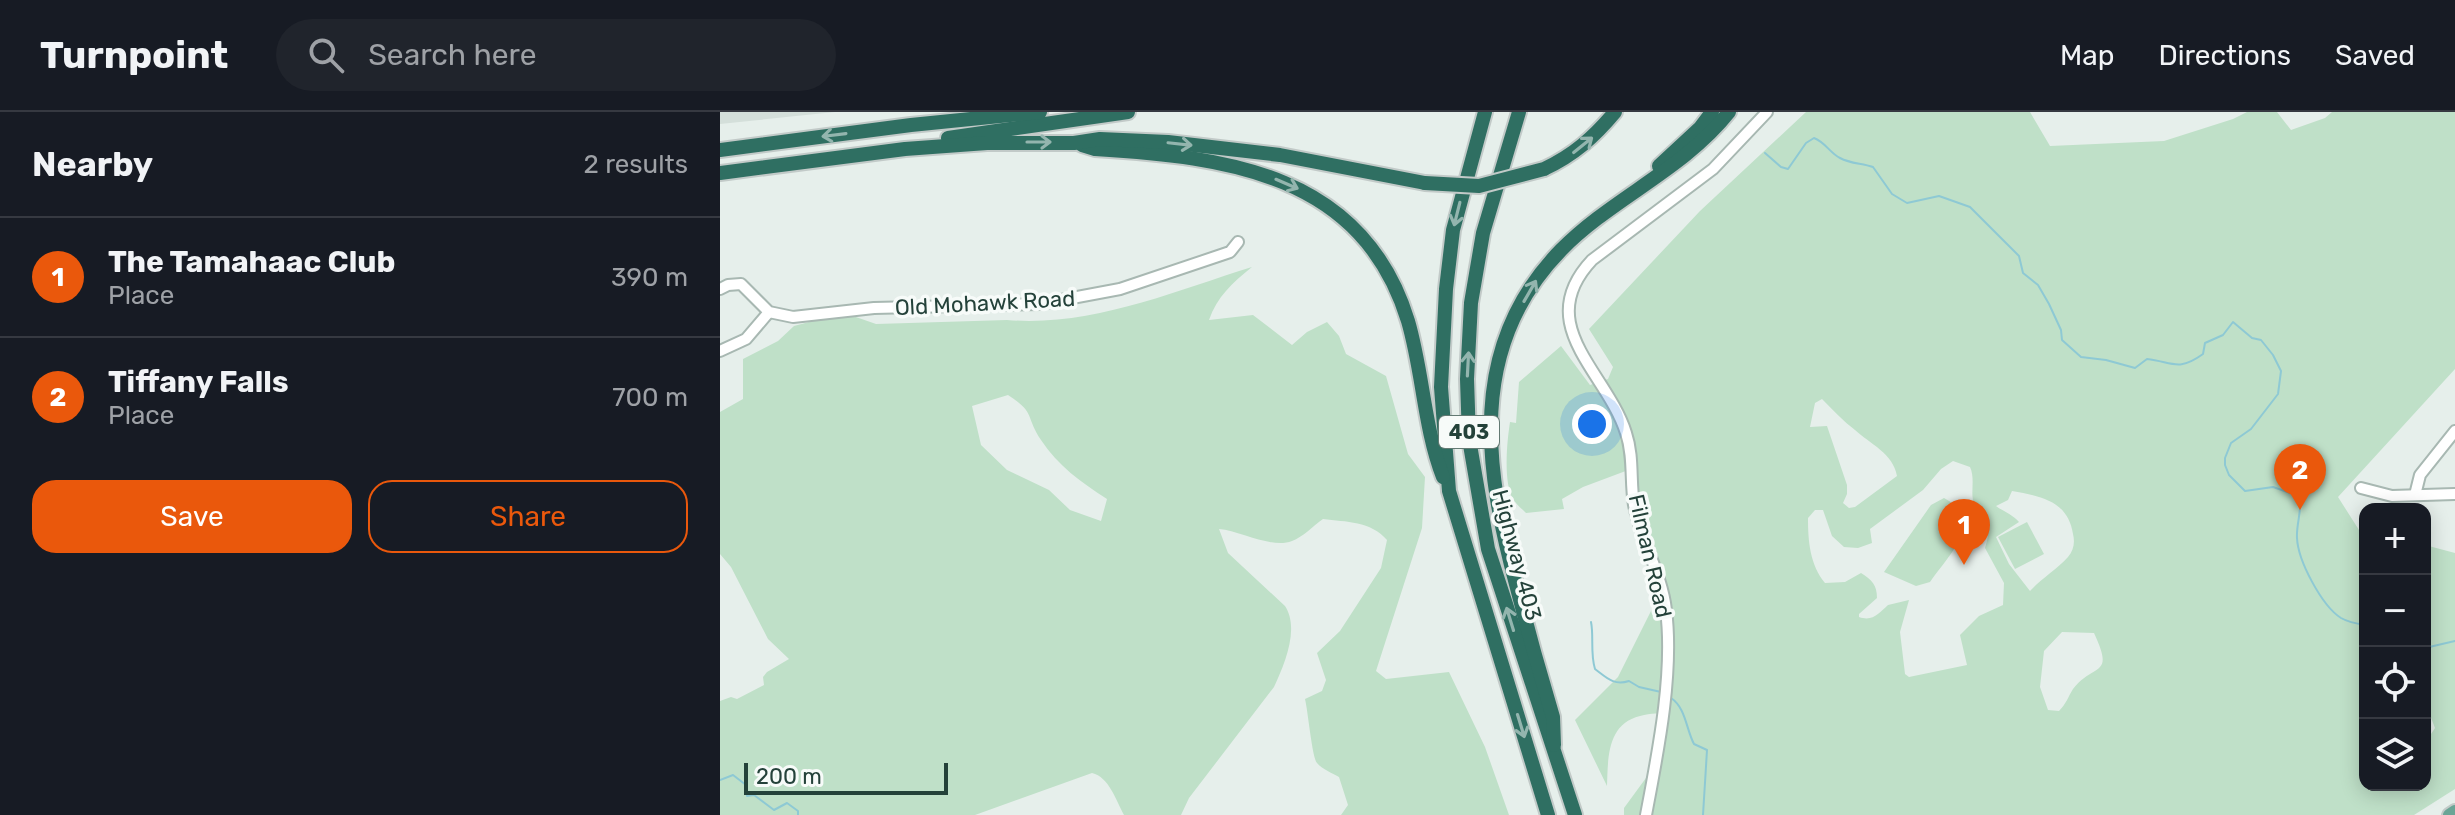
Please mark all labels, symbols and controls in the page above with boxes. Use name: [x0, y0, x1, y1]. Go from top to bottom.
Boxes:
search box: [276, 19, 836, 91]
text: Turnpoint: [40, 32, 228, 78]
icon: search: [304, 33, 348, 77]
text: Search here: [368, 37, 536, 73]
text: Map: [2060, 39, 2114, 72]
text: Directions: [2158, 39, 2291, 72]
text: Saved: [2335, 39, 2415, 72]
one-way arrow: [822, 128, 847, 143]
one-way arrow: [1025, 134, 1052, 150]
one-way arrow: [1166, 136, 1192, 151]
one-way arrow: [1572, 137, 1593, 154]
text: Nearby: [32, 144, 153, 185]
text: 2 results: [584, 149, 688, 180]
one-way arrow: [1274, 178, 1299, 193]
one-way arrow: [1448, 201, 1463, 227]
text: The Tamahaac Club: [108, 244, 395, 280]
text: 1: [52, 262, 64, 293]
text: 390 m: [611, 262, 688, 293]
one-way arrow: [1522, 279, 1538, 303]
text: Place: [108, 280, 174, 311]
street label: Old Mohawk Road: [894, 285, 1076, 321]
one-way arrow: [1460, 351, 1475, 378]
text: Tiffany Falls: [108, 364, 289, 400]
text: 2: [50, 382, 66, 413]
text: 700 m: [612, 382, 688, 413]
text: Place: [108, 400, 174, 431]
your location: [1572, 404, 1612, 444]
road number: 403: [1439, 416, 1499, 448]
pin: 2: [2274, 444, 2326, 510]
button: Save: [32, 480, 352, 553]
button: Share: [368, 480, 688, 553]
street label: Highway 403: [1487, 487, 1547, 623]
street label: Filman Road: [1623, 492, 1677, 620]
pin: 1: [1938, 499, 1990, 565]
map controls: [2359, 503, 2431, 791]
button: +: [2359, 503, 2431, 575]
button: −: [2359, 575, 2431, 647]
one-way arrow: [1502, 606, 1517, 632]
button: locate: [2359, 647, 2431, 719]
one-way arrow: [1514, 714, 1529, 739]
button: layers: [2359, 719, 2431, 791]
scale bar: [744, 759, 948, 795]
text: 200 m: [756, 763, 822, 790]

